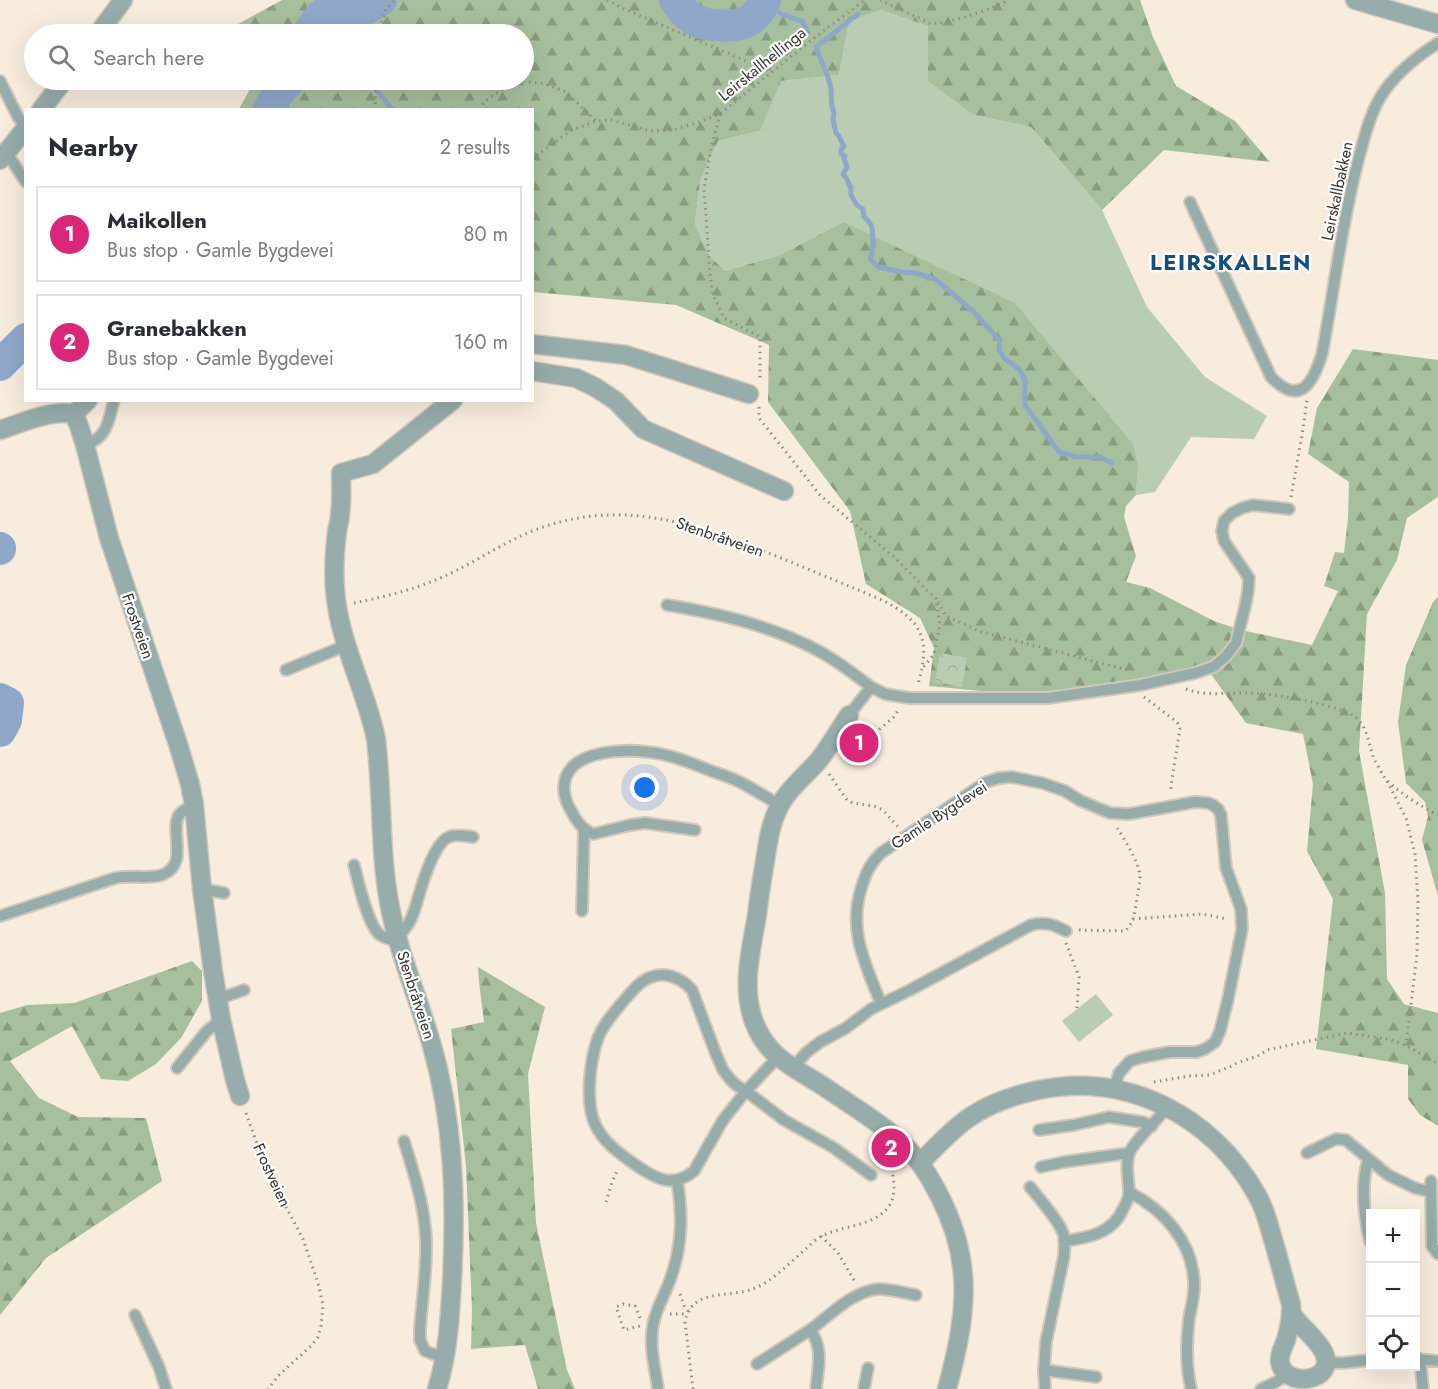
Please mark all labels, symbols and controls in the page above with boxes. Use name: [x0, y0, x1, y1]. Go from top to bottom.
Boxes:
street label: Leirskallhellinga: [713, 21, 811, 107]
search box: [24, 24, 534, 90]
icon: search: [45, 41, 78, 74]
text: Search here: [93, 41, 204, 73]
text: Nearby: [48, 128, 137, 166]
text: 2 results: [440, 133, 510, 162]
street label: Leirskallbakken: [1315, 139, 1359, 243]
text: Maikollen: [107, 204, 207, 236]
text: 1: [64, 220, 75, 249]
text: 80 m: [463, 220, 508, 249]
text: Bus stop · Gamle Bygdevei: [107, 236, 334, 265]
district label: LEIRSKALLEN: [1150, 246, 1312, 278]
text: Granebakken: [107, 312, 247, 344]
text: 2: [63, 328, 76, 357]
text: 160 m: [454, 328, 508, 357]
text: Bus stop · Gamle Bygdevei: [107, 344, 334, 373]
street label: Stenbråtveien: [673, 511, 767, 563]
street label: Frostveien: [116, 590, 160, 662]
pin: 1: [840, 720, 878, 766]
your location: [630, 773, 659, 802]
street label: Gamle Bygdevei: [886, 775, 992, 855]
street label: Stenbråtveien: [391, 948, 441, 1042]
pin: 2: [872, 1126, 910, 1170]
street label: Frostveien: [247, 1139, 297, 1211]
map controls: [1366, 1209, 1420, 1371]
button: +: [1366, 1209, 1420, 1263]
button: −: [1366, 1263, 1420, 1317]
button: locate: [1366, 1317, 1420, 1371]

